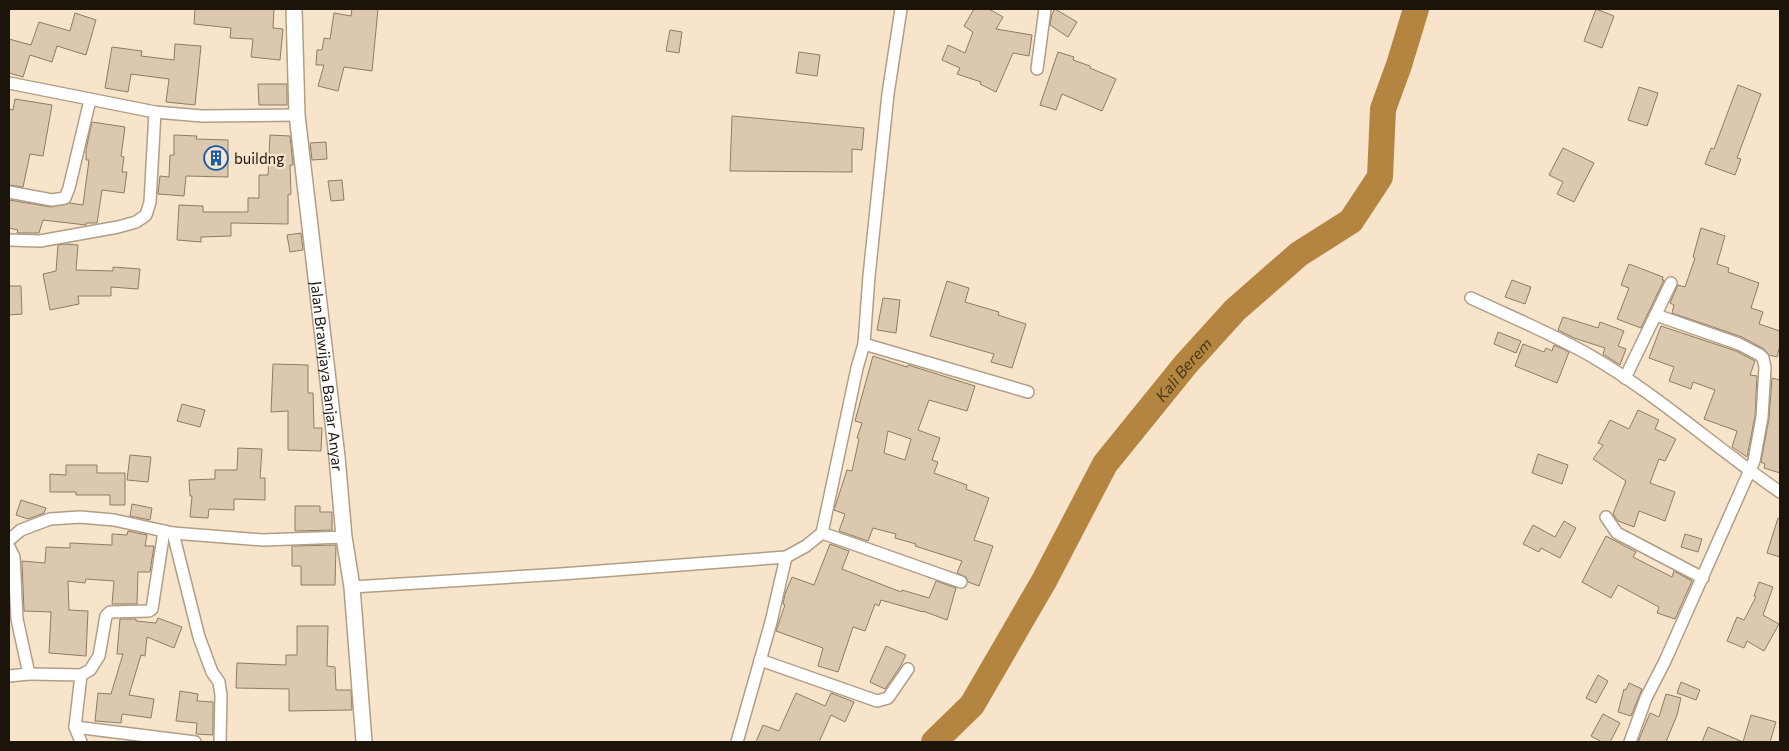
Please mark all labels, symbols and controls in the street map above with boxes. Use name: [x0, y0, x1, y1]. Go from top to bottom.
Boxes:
building icon: buildng: [203, 145, 229, 171]
place label: buildng: [234, 149, 284, 167]
street label: Jalan Brawijaya Banjar Anyar: [307, 280, 347, 472]
water label: Kali Berem: [1150, 333, 1215, 405]

